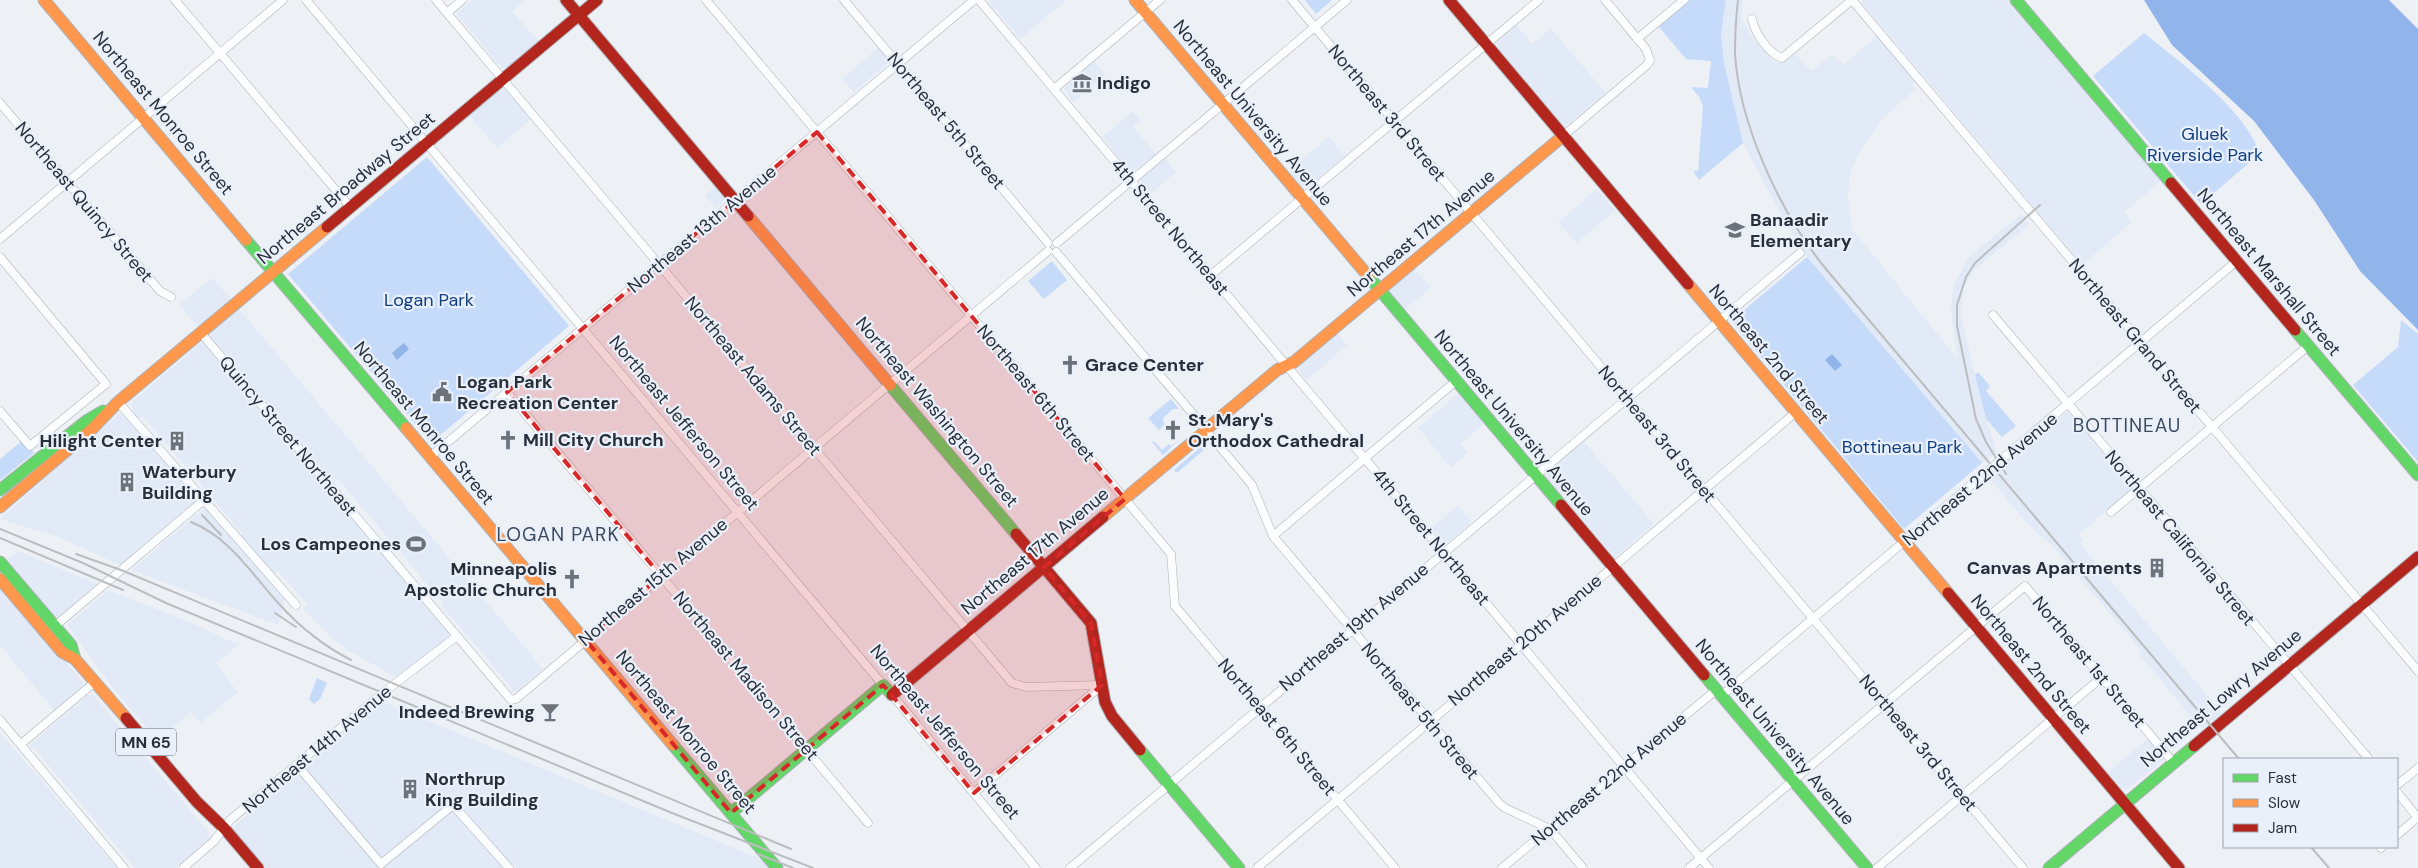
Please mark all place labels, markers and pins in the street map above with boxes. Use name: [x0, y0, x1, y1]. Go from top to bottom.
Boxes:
place label: Indigo: [1097, 71, 1151, 95]
museum icon: Indigo: [1071, 72, 1093, 94]
place label: Banaadir Elementary: [1750, 208, 1852, 253]
school or university icon: Banaadir Elementary: [1724, 219, 1746, 241]
place label: Grace Center: [1085, 353, 1204, 377]
church icon: Grace Center: [1059, 354, 1081, 376]
place label: Logan Park Recreation Center: [457, 370, 618, 415]
public building icon: Logan Park Recreation Center: [431, 381, 453, 403]
place label: St. Mary's Orthodox Cathedral: [1188, 408, 1364, 453]
church icon: St. Mary's Orthodox Cathedral: [1162, 419, 1184, 441]
place label: Mill City Church: [523, 428, 664, 452]
place label: Hilight Center: [40, 429, 162, 453]
church icon: Mill City Church: [497, 429, 519, 451]
building icon: Hilight Center: [166, 430, 188, 452]
place label: Waterbury Building: [142, 460, 237, 505]
building icon: Waterbury Building: [116, 471, 138, 493]
place label: Los Campeones: [261, 532, 401, 556]
sports icon: Los Campeones: [405, 533, 427, 555]
place label: Canvas Apartments: [1967, 556, 2142, 580]
place label: Minneapolis Apostolic Church: [404, 557, 557, 602]
building icon: Canvas Apartments: [2146, 557, 2168, 579]
church icon: Minneapolis Apostolic Church: [561, 568, 583, 590]
place label: Indeed Brewing: [399, 700, 535, 724]
bar icon: Indeed Brewing: [539, 701, 561, 723]
place label: Northrup King Building: [425, 767, 539, 812]
building icon: Northrup King Building: [399, 778, 421, 800]

